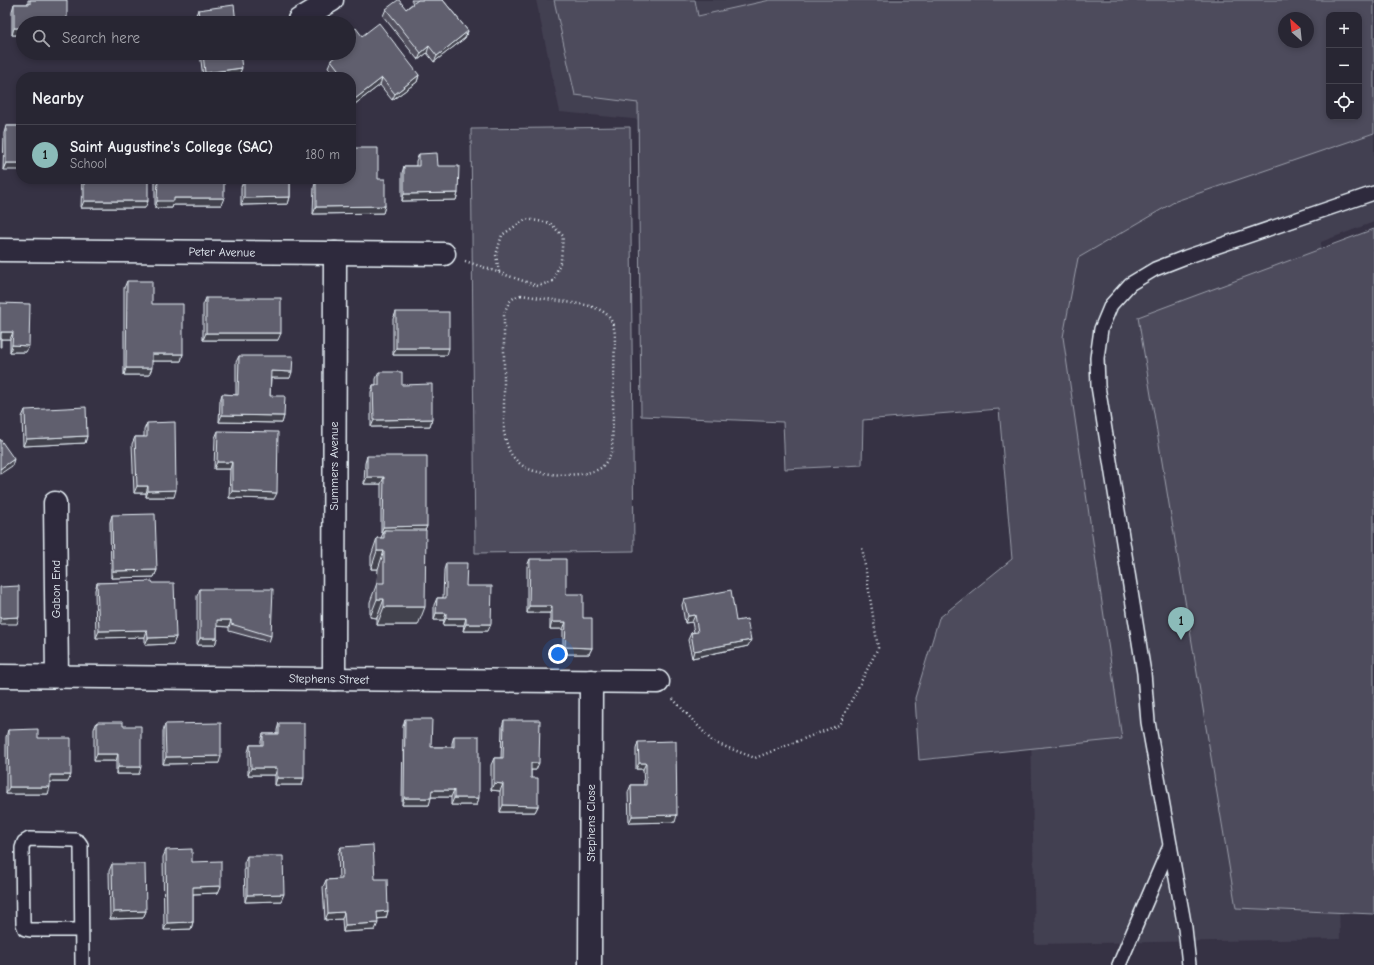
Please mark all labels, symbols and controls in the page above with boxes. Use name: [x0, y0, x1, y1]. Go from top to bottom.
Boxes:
north arrow: [1278, 12, 1314, 48]
map controls: [1326, 12, 1362, 120]
button: +: [1326, 12, 1362, 48]
search box: [16, 16, 356, 60]
icon: search: [30, 27, 52, 49]
text: Search here: [62, 29, 140, 47]
button: −: [1326, 48, 1362, 84]
button: locate: [1326, 84, 1362, 120]
text: Nearby: [32, 89, 83, 108]
text: Saint Augustine's College (SAC): [70, 138, 273, 156]
text: 1: [42, 147, 48, 162]
text: 180 m: [305, 147, 340, 162]
text: School: [70, 156, 107, 171]
street label: Peter Avenue: [189, 244, 255, 260]
street label: Summers Avenue: [327, 422, 341, 510]
street label: Gabon End: [49, 560, 63, 618]
pin: 1: [1168, 607, 1194, 640]
your location: [548, 644, 568, 664]
street label: Stephens Street: [289, 671, 370, 687]
street label: Stephens Close: [584, 784, 598, 862]

